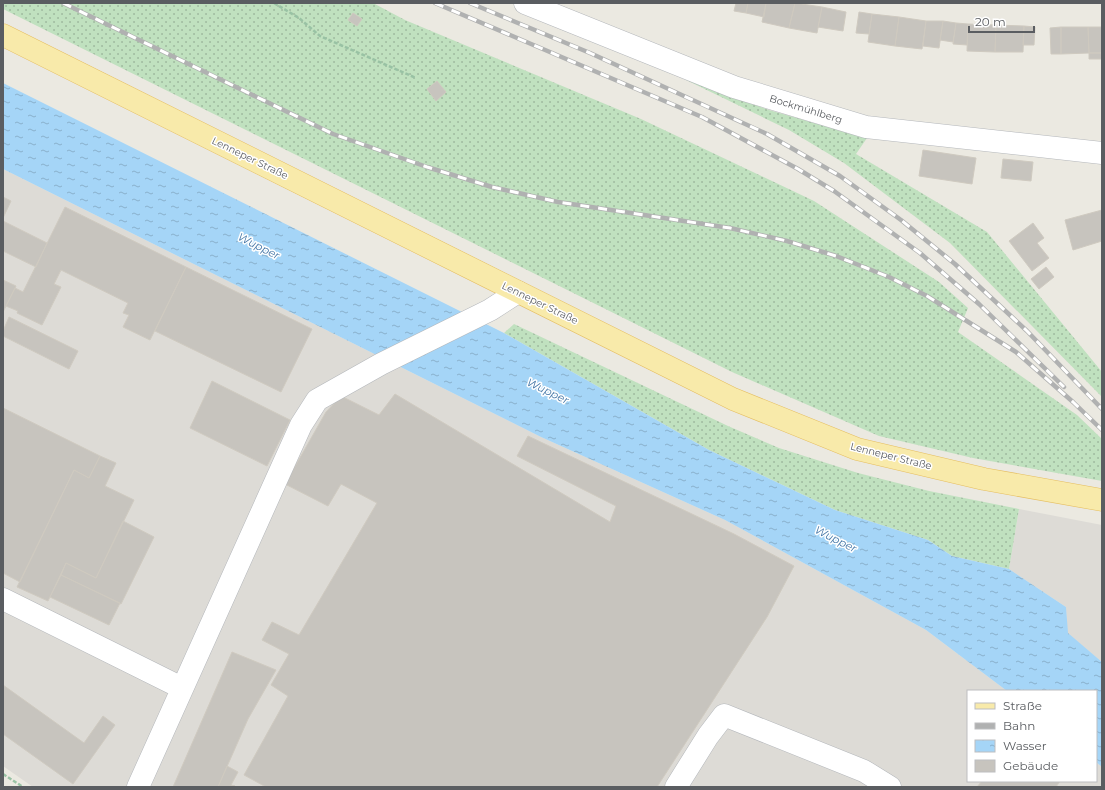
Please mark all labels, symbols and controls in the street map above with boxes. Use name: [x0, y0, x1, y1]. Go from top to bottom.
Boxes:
scale bar: [969, 8, 1034, 34]
text: 20 m: [975, 14, 1006, 29]
street label: Bockmühlberg: [768, 92, 844, 126]
street label: Lenneper Straße: [210, 134, 290, 182]
water label: Wupper: [236, 230, 283, 263]
street label: Lenneper Straße: [500, 279, 580, 327]
water label: Wupper: [525, 375, 572, 407]
street label: Lenneper Straße: [849, 440, 933, 472]
water label: Wupper: [813, 523, 860, 556]
legend: [967, 690, 1097, 782]
text: Straße: [1003, 698, 1042, 713]
text: Bahn: [1003, 718, 1035, 733]
text: Wasser: [1003, 738, 1047, 753]
text: Gebäude: [1003, 758, 1058, 773]

